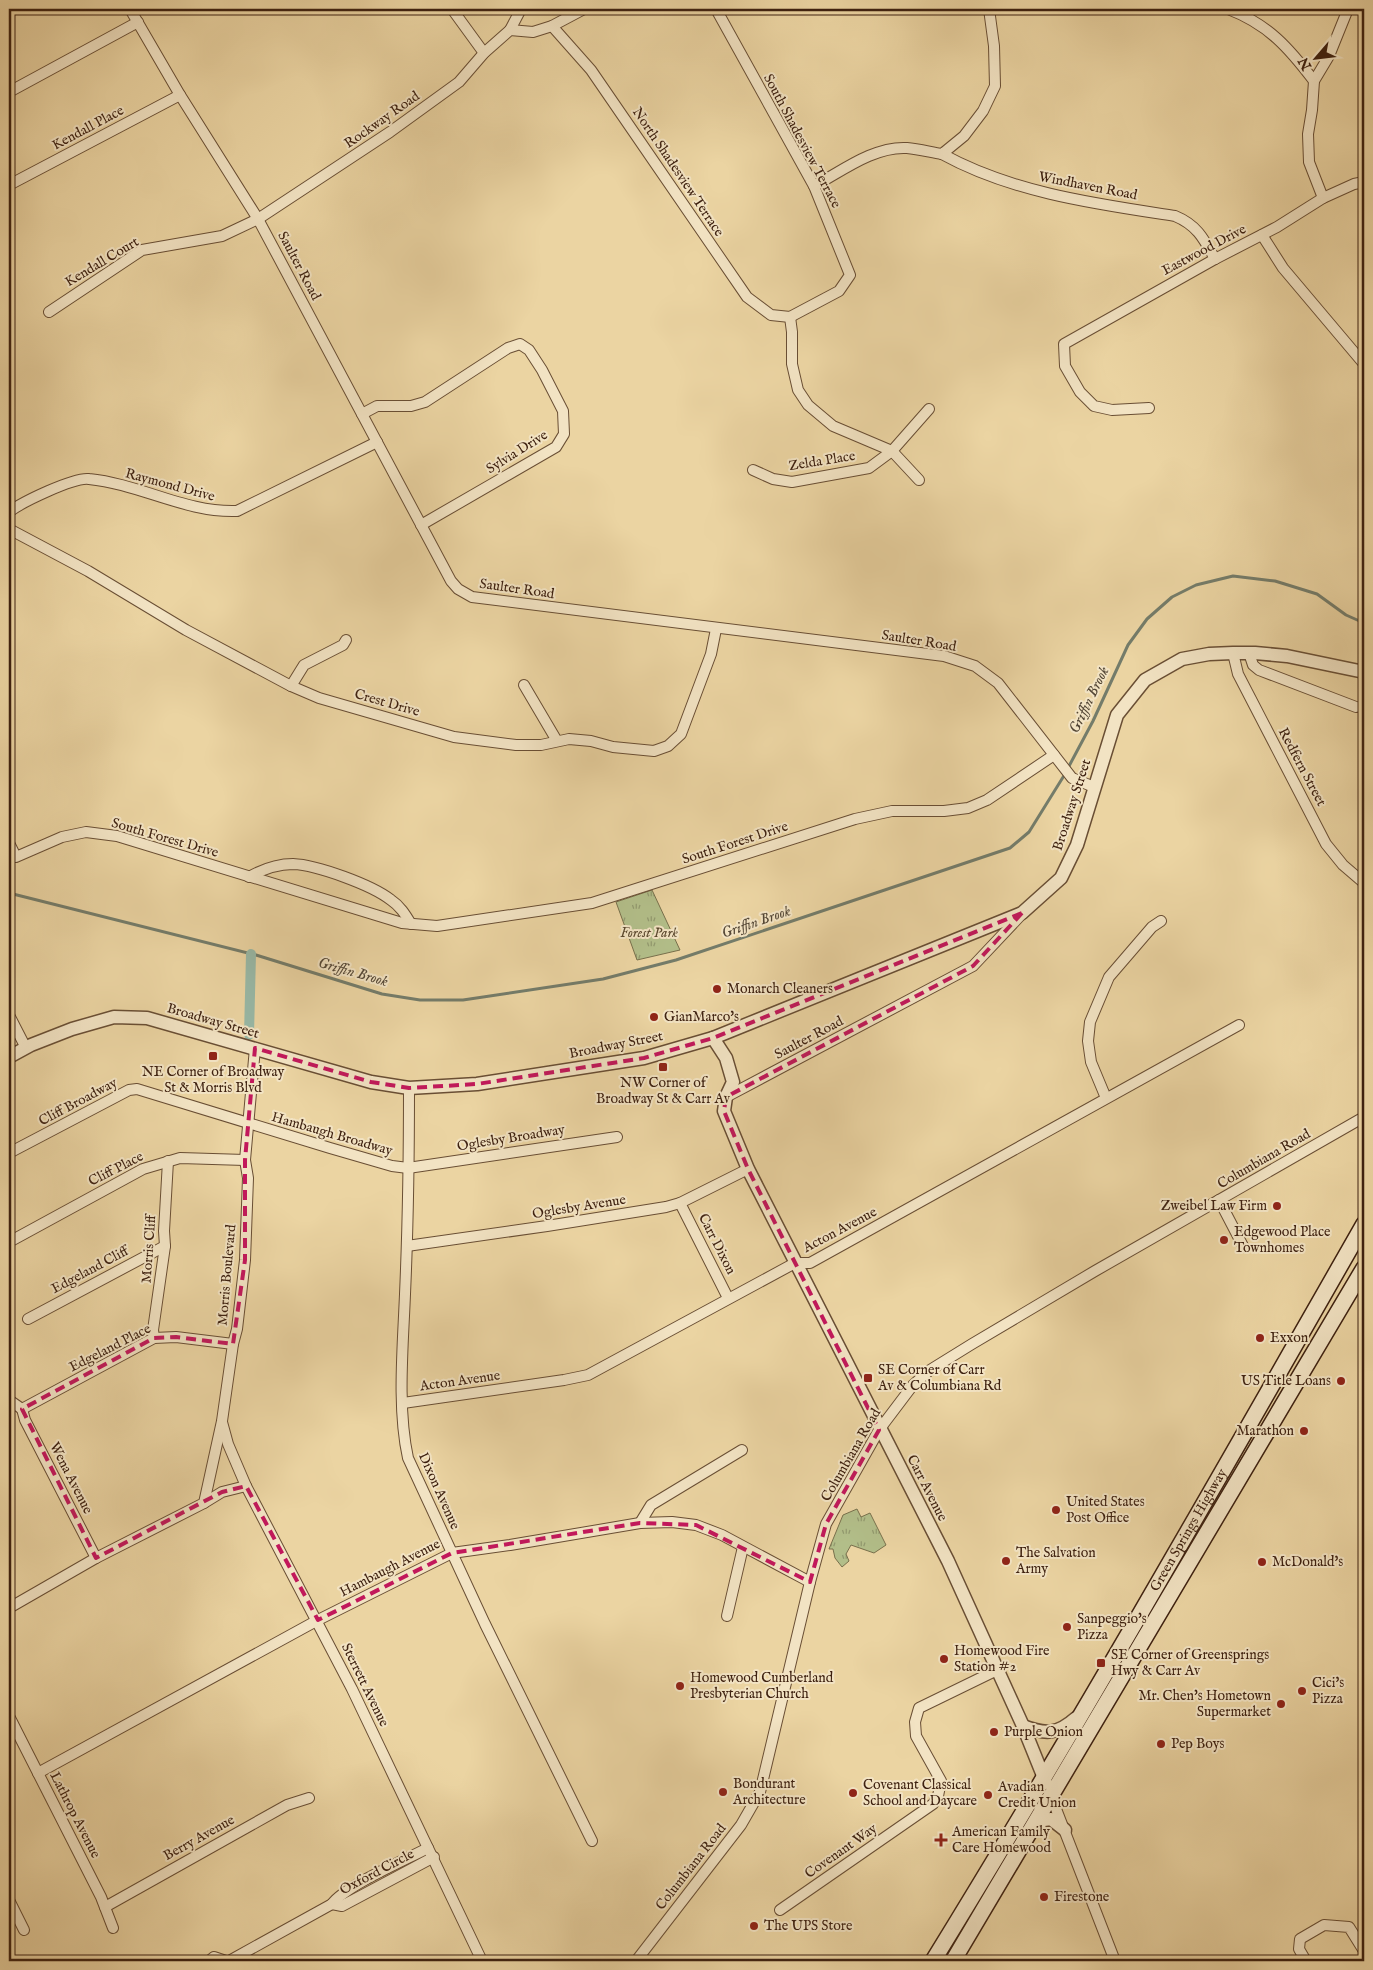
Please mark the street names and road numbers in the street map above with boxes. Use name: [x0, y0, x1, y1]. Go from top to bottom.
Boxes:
street label: South Shadesview Terrace: [759, 71, 845, 212]
street label: Rockway Road: [341, 87, 424, 153]
street label: Kendall Place: [49, 101, 127, 154]
street label: North Shadesview Terrace: [628, 104, 728, 240]
street label: Windhaven Road: [1037, 168, 1139, 204]
street label: Eastwood Drive: [1159, 220, 1250, 280]
street label: Saulter Road: [273, 228, 325, 304]
street label: Kendall Court: [62, 233, 142, 291]
street label: Sylvia Drive: [483, 426, 552, 478]
street label: Zelda Place: [787, 447, 857, 475]
street label: Raymond Drive: [123, 464, 217, 506]
street label: Saulter Road: [478, 575, 556, 603]
street label: Saulter Road: [880, 626, 958, 656]
street label: Crest Drive: [352, 685, 422, 721]
street label: Redfern Street: [1274, 725, 1330, 810]
street label: Broadway Street: [1049, 757, 1095, 853]
street label: South Forest Drive: [109, 814, 221, 862]
street label: South Forest Drive: [680, 817, 791, 869]
street label: Broadway Street: [165, 999, 261, 1043]
street label: Saulter Road: [771, 1012, 847, 1064]
street label: Broadway Street: [568, 1027, 665, 1063]
street label: Cliff Broadway: [36, 1074, 120, 1130]
street label: Hambaugh Broadway: [269, 1108, 395, 1160]
street label: Oglesby Broadway: [456, 1121, 566, 1155]
street label: Columbiana Road: [1214, 1125, 1314, 1193]
street label: Cliff Place: [85, 1147, 147, 1191]
street label: Oglesby Avenue: [531, 1191, 628, 1223]
street label: Acton Avenue: [799, 1203, 881, 1257]
street label: Carr Dixon: [694, 1211, 740, 1278]
street label: Morris Cliff: [138, 1213, 160, 1284]
street label: Morris Boulevard: [214, 1223, 240, 1326]
street label: Edgeland Cliff: [48, 1241, 133, 1298]
street label: Edgeland Place: [66, 1319, 154, 1376]
street label: Acton Avenue: [418, 1366, 502, 1396]
street label: Columbiana Road: [817, 1405, 885, 1505]
street label: Wena Avenue: [45, 1439, 97, 1518]
street label: Dixon Avenue: [414, 1450, 464, 1533]
street label: Carr Avenue: [903, 1452, 952, 1525]
street label: Green Springs Highway: [1146, 1465, 1231, 1595]
street label: Hambaugh Avenue: [337, 1535, 444, 1601]
street label: Sterrett Avenue: [337, 1640, 393, 1730]
street label: Lathrop Avenue: [46, 1769, 105, 1862]
street label: Berry Avenue: [160, 1811, 238, 1865]
street label: Covenant Way: [801, 1819, 881, 1882]
street label: Columbiana Road: [652, 1820, 731, 1914]
street label: Oxford Circle: [337, 1845, 418, 1899]

